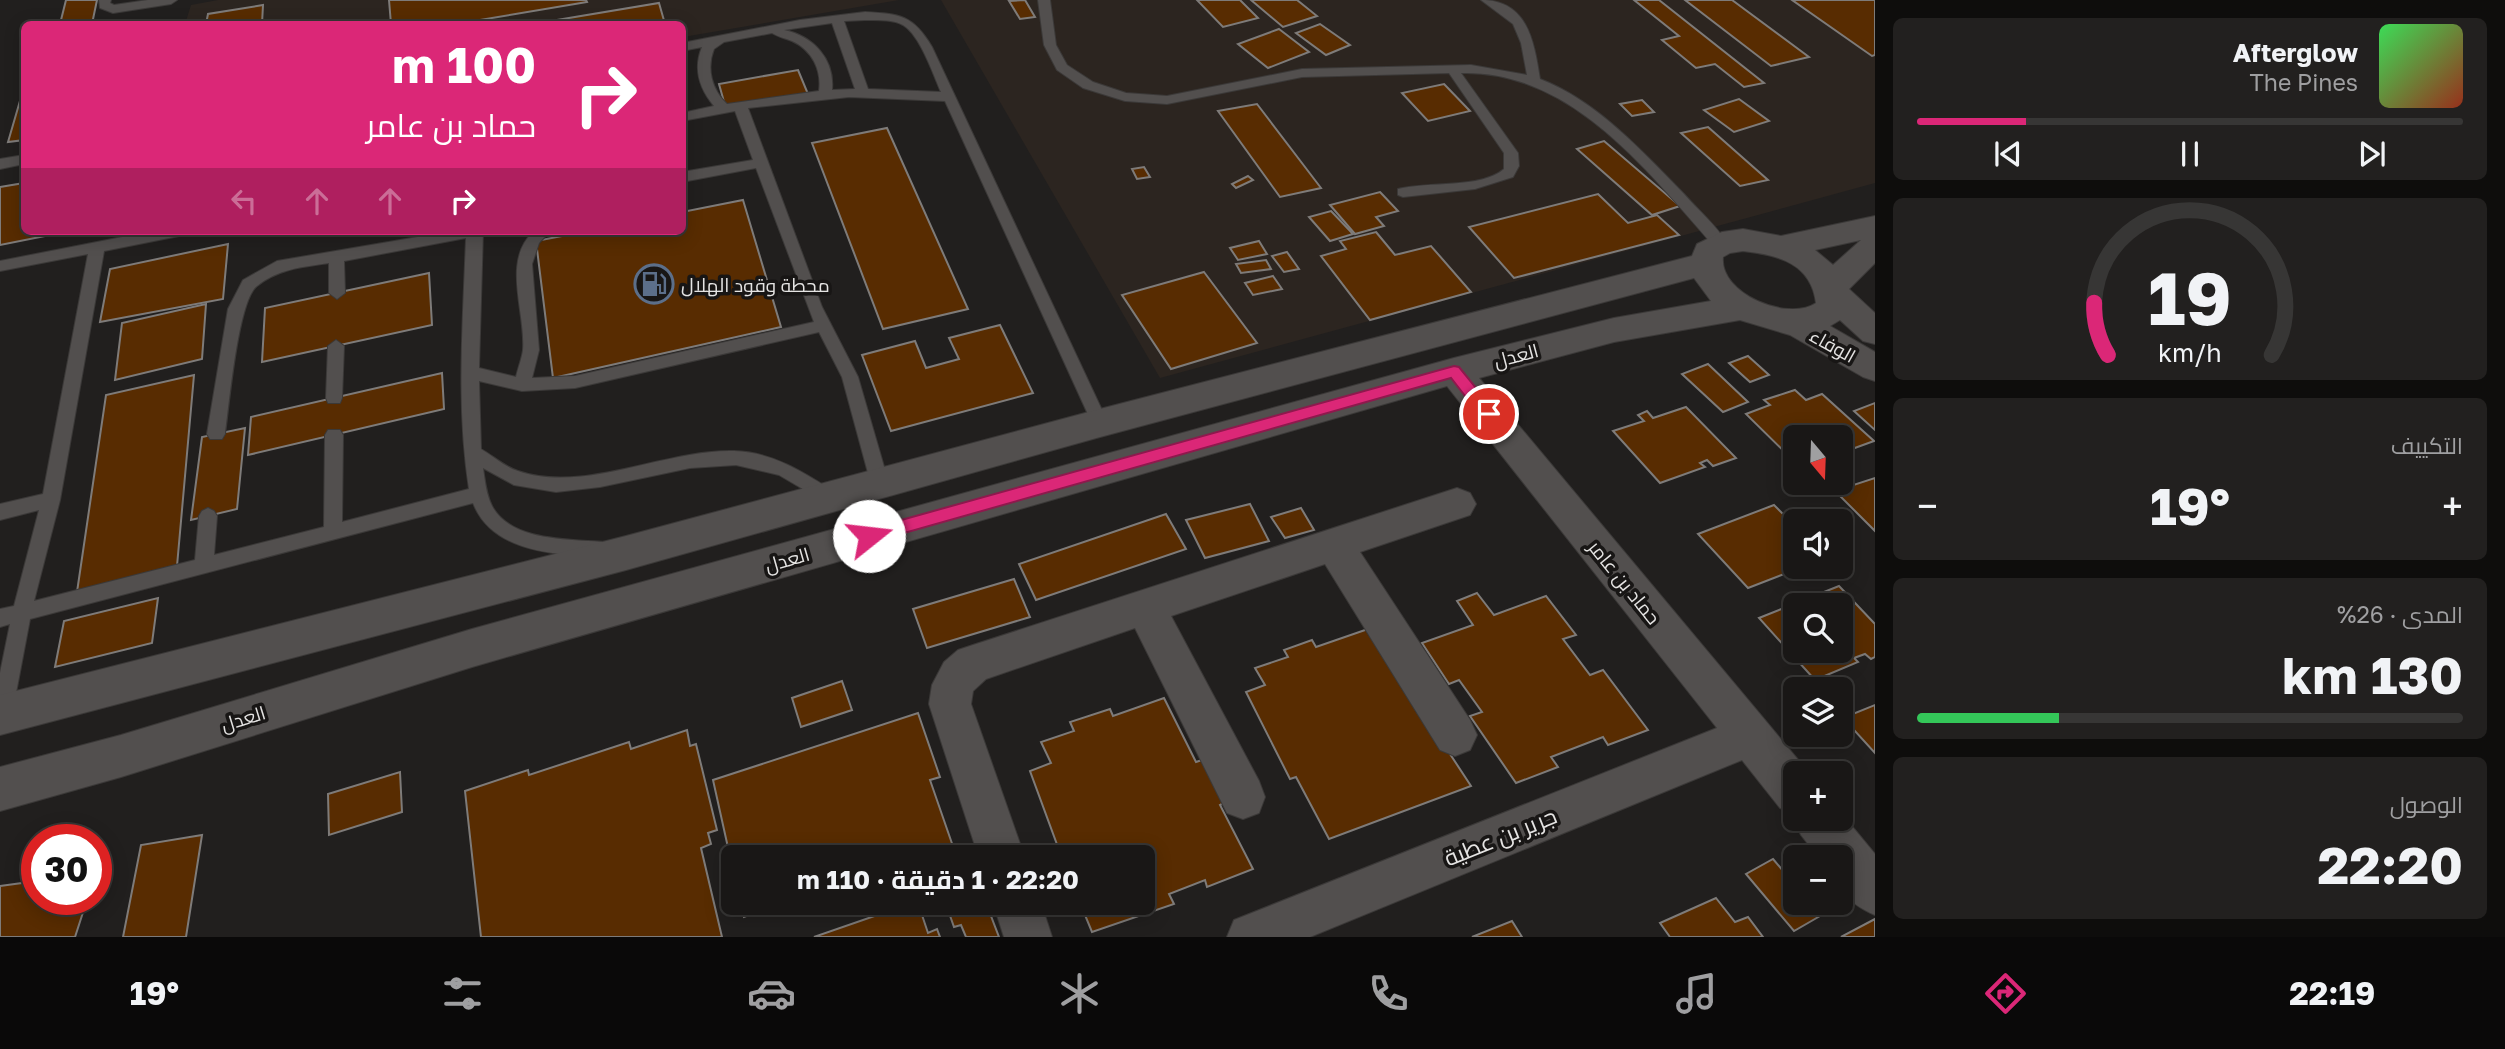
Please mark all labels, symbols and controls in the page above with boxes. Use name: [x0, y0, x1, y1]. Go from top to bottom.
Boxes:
text: 100 m: [392, 35, 536, 94]
text: Afterglow: [2233, 37, 2358, 68]
icon: right: [560, 49, 651, 140]
text: The Pines: [2250, 68, 2358, 96]
text: حماد بن عامر: [366, 106, 536, 144]
icon: previous: [1989, 135, 2027, 173]
icon: pause: [2171, 135, 2209, 173]
icon: next: [2353, 135, 2391, 173]
icon: left: [225, 182, 263, 220]
icon: ahead: [298, 182, 336, 220]
icon: ahead: [371, 182, 409, 220]
icon: right: [444, 182, 482, 220]
text: 19: [2148, 254, 2232, 341]
fuel station icon: محطة وقود الهلال: [633, 263, 675, 305]
place label: محطة وقود الهلال: [681, 273, 830, 297]
street label: الوفاء: [1806, 323, 1860, 368]
text: km/h: [2158, 337, 2222, 368]
street label: العدل: [1491, 338, 1541, 373]
pin: [1459, 384, 1519, 444]
icon: arrive: [1470, 395, 1508, 433]
north arrow: [1783, 425, 1853, 495]
map controls: [1783, 425, 1853, 915]
text: التكييف: [2391, 431, 2463, 459]
text: 19°: [2150, 474, 2230, 536]
text: −: [1917, 483, 1938, 528]
text: +: [2442, 483, 2463, 528]
position arrow: [832, 499, 906, 573]
button: sound: [1783, 509, 1853, 579]
street label: حماد بن عامر: [1583, 535, 1666, 629]
street label: العدل: [762, 542, 812, 577]
button: search: [1783, 593, 1853, 663]
text: المدى · 26%: [2337, 600, 2463, 628]
text: 130 km: [2282, 643, 2463, 705]
button: layers: [1783, 677, 1853, 747]
street label: العدل: [218, 700, 268, 737]
button: +: [1783, 761, 1853, 831]
text: الوصول: [2390, 790, 2463, 818]
street label: جرير بن عطية: [1440, 801, 1561, 872]
speed limit sign: 30: [21, 824, 112, 915]
text: 22:20: [2317, 833, 2463, 895]
button: −: [1783, 845, 1853, 915]
text: 22:20 · 1 دقيقة · 110 m: [797, 864, 1079, 895]
icon: filters: [438, 969, 487, 1018]
icon: car: [747, 969, 796, 1018]
icon: climate: [1055, 969, 1104, 1018]
icon: phone: [1364, 969, 1413, 1018]
icon: music: [1672, 969, 1721, 1018]
icon: directions: [1981, 969, 2030, 1018]
text: 19°: [130, 974, 179, 1012]
text: 22:19: [2289, 974, 2375, 1012]

